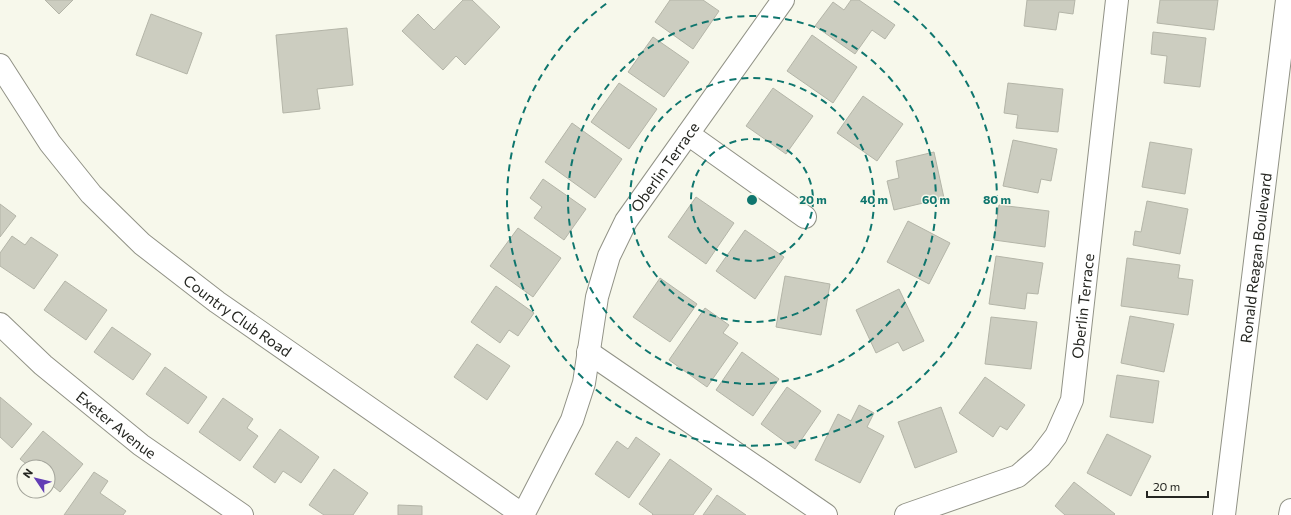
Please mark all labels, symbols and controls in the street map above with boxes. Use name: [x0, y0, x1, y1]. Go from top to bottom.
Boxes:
street label: Oberlin Terrace: [627, 118, 703, 215]
street label: Ronald Reagan Boulevard: [1236, 172, 1275, 344]
text: 20 m: [799, 192, 827, 206]
text: 40 m: [860, 192, 888, 206]
text: 60 m: [922, 192, 950, 206]
text: 80 m: [983, 192, 1011, 206]
centre of rings: [745, 193, 759, 207]
street label: Oberlin Terrace: [1068, 252, 1097, 360]
street label: Country Club Road: [180, 271, 295, 360]
street label: Exeter Avenue: [73, 387, 160, 462]
north arrow: [16, 459, 56, 499]
text: N: [20, 466, 35, 480]
scale bar: [1147, 473, 1208, 499]
text: 20 m: [1153, 479, 1180, 493]

